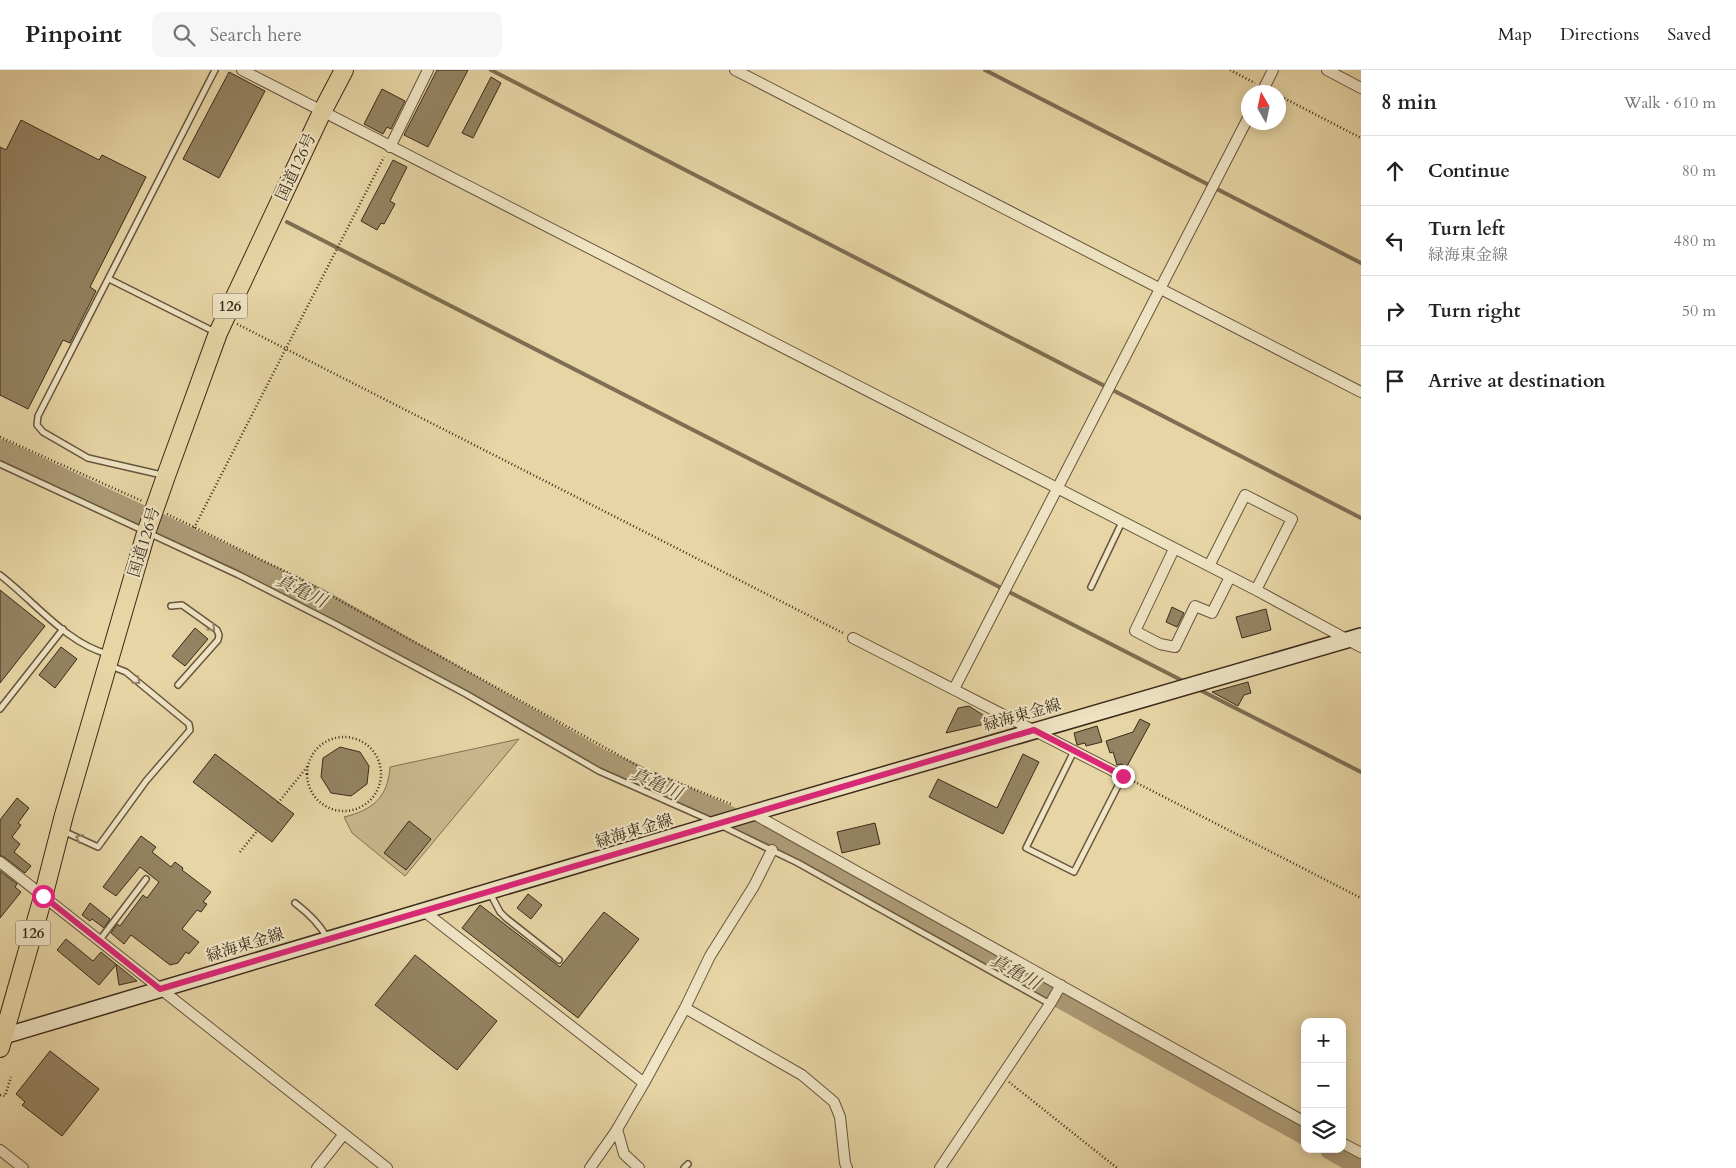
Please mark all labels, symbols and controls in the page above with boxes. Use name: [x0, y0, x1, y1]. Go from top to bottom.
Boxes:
search box: [152, 12, 502, 57]
text: Pinpoint: [25, 18, 122, 51]
icon: search: [170, 21, 198, 49]
text: Search here: [210, 22, 302, 48]
text: Map: [1498, 22, 1532, 47]
text: Directions: [1560, 22, 1639, 47]
text: Saved: [1667, 22, 1711, 47]
north arrow: [1241, 85, 1286, 130]
text: 8 min: [1381, 88, 1437, 117]
text: Walk · 610 m: [1624, 92, 1716, 114]
street label: 国道126号: [271, 129, 321, 205]
icon: ahead: [1381, 157, 1409, 185]
text: Continue: [1428, 158, 1510, 184]
text: 80 m: [1682, 160, 1716, 182]
text: Turn left: [1428, 216, 1505, 242]
icon: left: [1381, 227, 1409, 255]
text: 480 m: [1674, 230, 1716, 252]
text: 緑海東金線: [1428, 244, 1508, 266]
road number: 126: [212, 294, 248, 318]
icon: right: [1381, 297, 1409, 325]
text: Turn right: [1428, 298, 1520, 324]
text: 50 m: [1682, 300, 1716, 322]
icon: arrive: [1381, 367, 1409, 395]
text: Arrive at destination: [1428, 368, 1605, 394]
street label: 国道126号: [123, 504, 165, 580]
water label: 真亀川: [271, 568, 333, 615]
one-way arrow: [206, 622, 215, 631]
one-way arrow: [131, 675, 140, 684]
street label: 緑海東金線: [981, 693, 1063, 737]
water label: 真亀川: [626, 762, 688, 807]
route end: [1112, 765, 1135, 788]
street label: 緑海東金線: [593, 809, 675, 853]
one-way arrow: [75, 834, 84, 844]
route start: [32, 885, 55, 908]
road number: 126: [15, 920, 50, 946]
street label: 緑海東金線: [204, 923, 286, 967]
water label: 真亀川: [985, 948, 1046, 997]
map controls: [1301, 1018, 1346, 1153]
button: +: [1301, 1018, 1346, 1063]
button: −: [1301, 1063, 1346, 1108]
button: layers: [1301, 1108, 1346, 1153]

